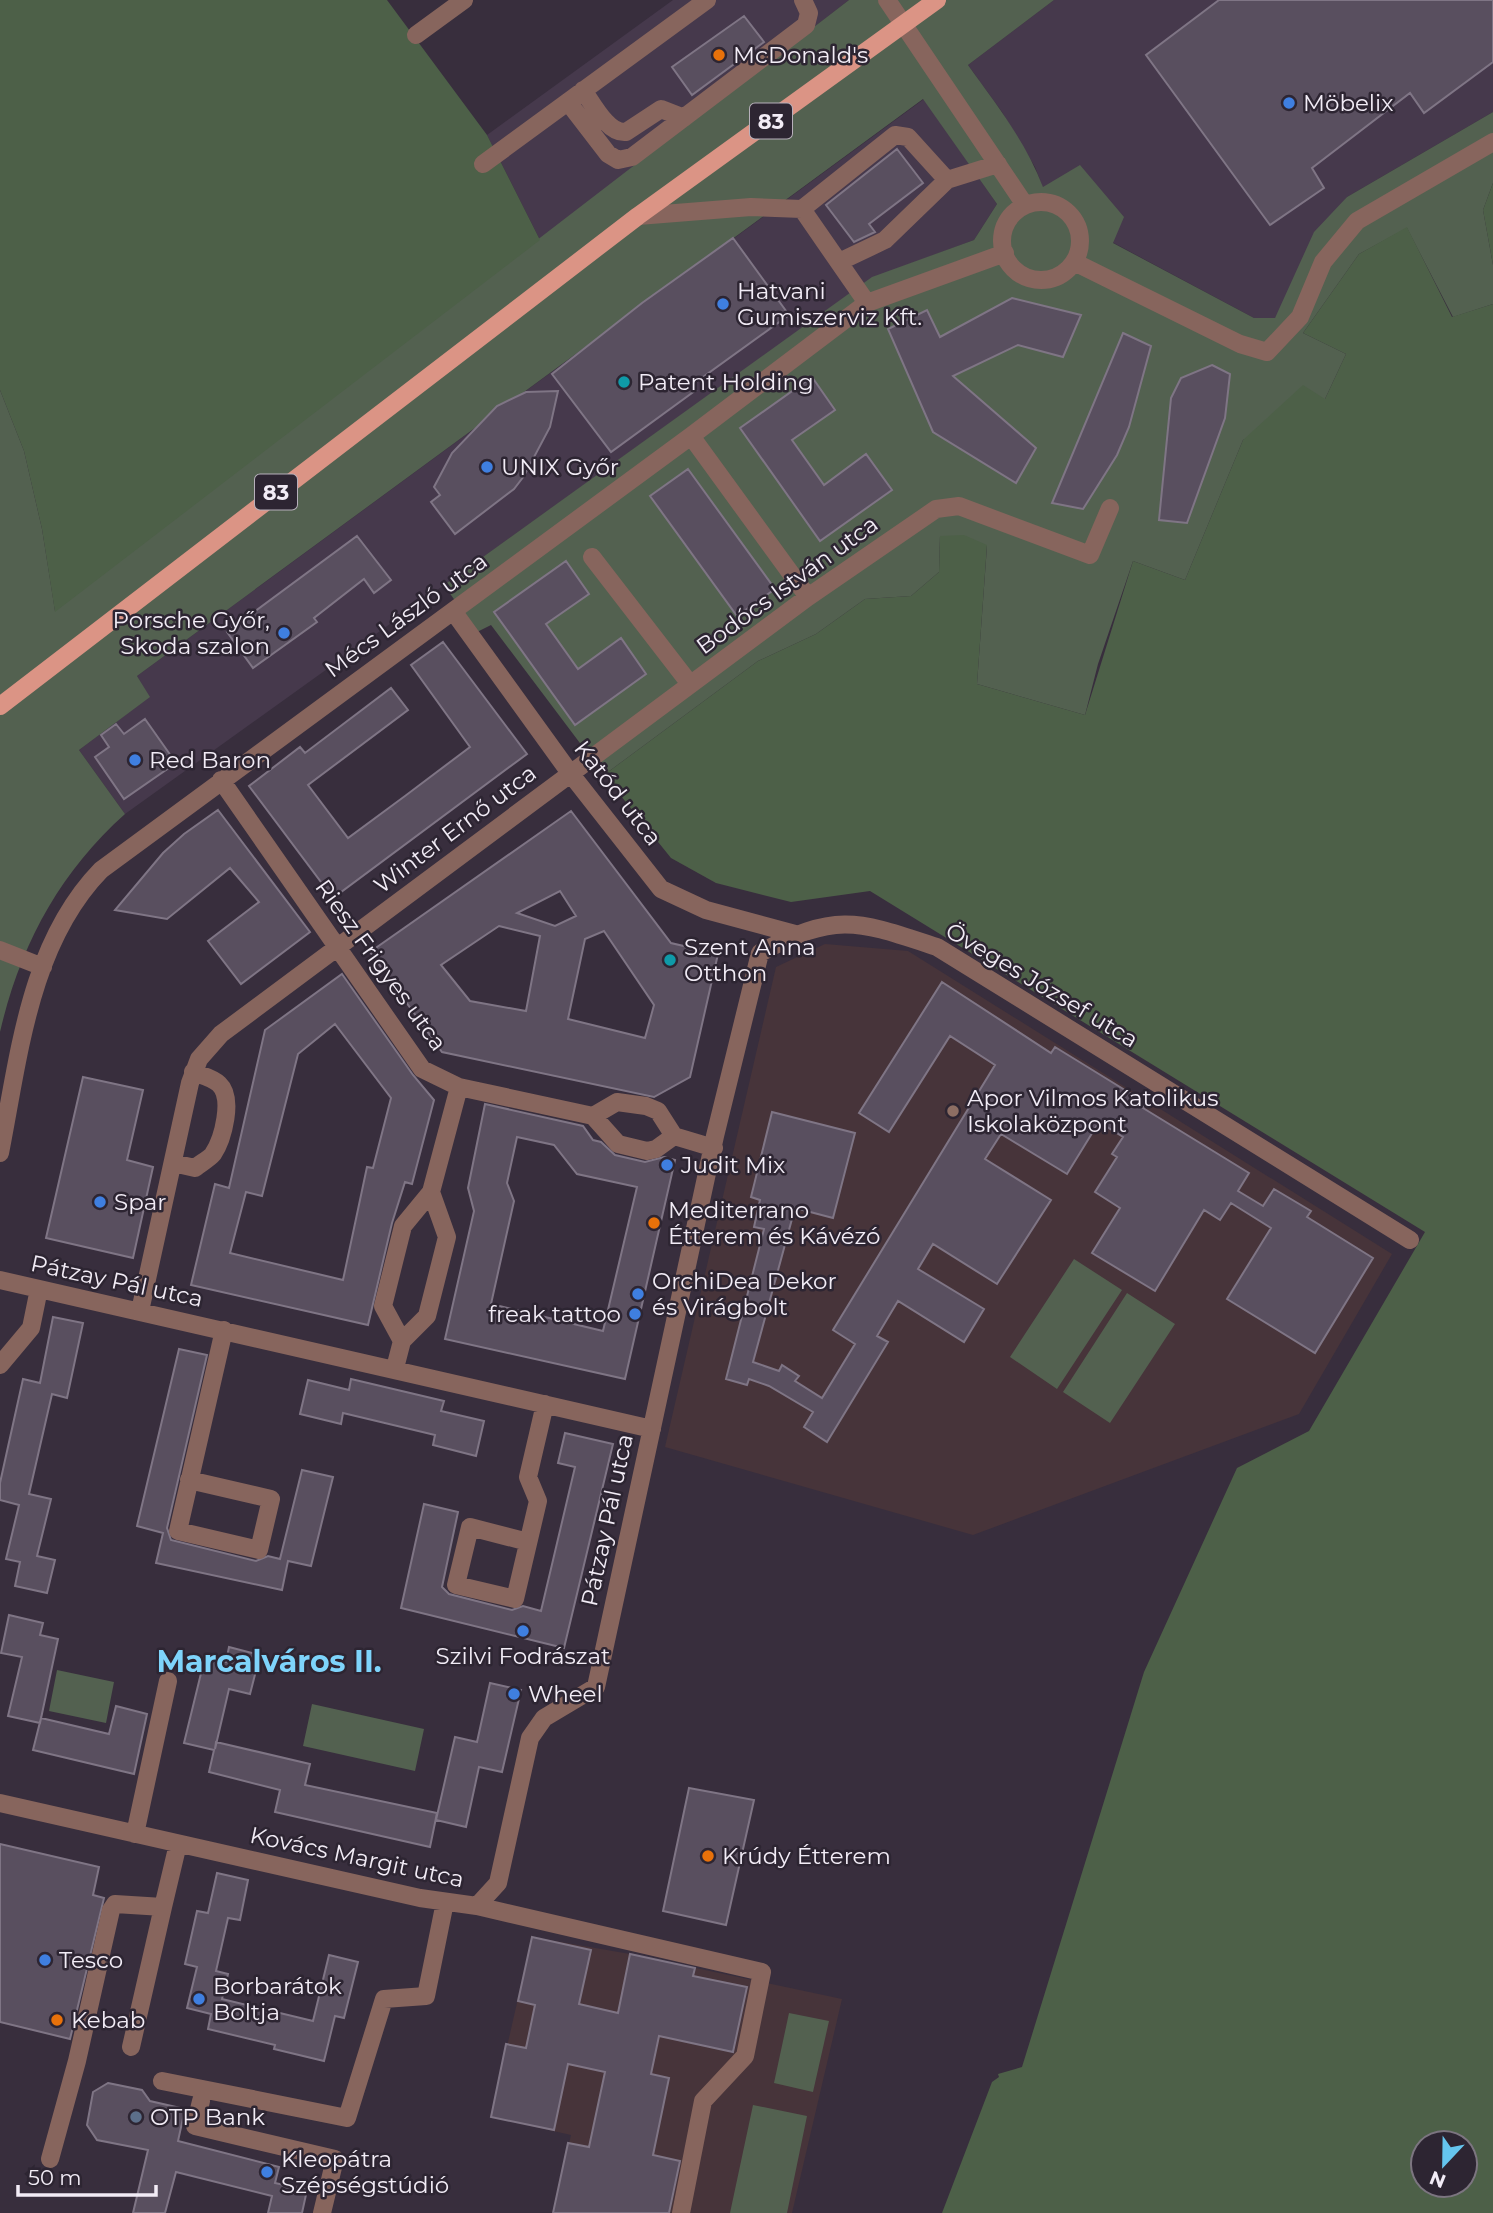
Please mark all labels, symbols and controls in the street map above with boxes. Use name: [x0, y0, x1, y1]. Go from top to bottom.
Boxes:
place label: McDonald's: [733, 41, 868, 69]
marker: McDonald's: [711, 47, 727, 63]
place label: Möbelix: [1303, 89, 1394, 117]
marker: Möbelix: [1281, 95, 1297, 111]
road number: 83: [750, 104, 792, 138]
place label: Hatvani Gumiszerviz Kft.: [737, 277, 922, 331]
marker: Hatvani Gumiszerviz Kft.: [715, 296, 731, 312]
place label: Patent Holding: [638, 368, 814, 396]
marker: Patent Holding: [616, 374, 632, 390]
place label: UNIX Győr: [501, 453, 619, 481]
marker: UNIX Győr: [479, 459, 495, 475]
road number: 83: [255, 475, 297, 510]
street label: Bodócs István utca: [691, 510, 883, 660]
street label: Mécs László utca: [319, 547, 493, 683]
place label: Porsche Győr, Skoda szalon: [113, 606, 270, 660]
marker: Porsche Győr, Skoda szalon: [276, 625, 292, 641]
street label: Katód utca: [568, 735, 668, 851]
place label: Red Baron: [149, 746, 271, 774]
marker: Red Baron: [127, 752, 143, 768]
street label: Winter Ernő utca: [368, 759, 542, 899]
street label: Riesz Frigyes utca: [309, 874, 453, 1056]
street label: Öveges József utca: [941, 916, 1143, 1054]
place label: Szent Anna Otthon: [684, 933, 816, 987]
marker: Szent Anna Otthon: [662, 952, 678, 968]
place label: Apor Vilmos Katolikus Iskolaközpont: [967, 1084, 1218, 1138]
marker: Apor Vilmos Katolikus Iskolaközpont: [945, 1103, 961, 1119]
place label: Judit Mix: [680, 1151, 785, 1179]
marker: Judit Mix: [659, 1157, 675, 1173]
place label: Spar: [114, 1188, 166, 1216]
marker: Spar: [92, 1194, 108, 1210]
place label: Mediterrano Étterem és Kávézó: [668, 1196, 881, 1250]
marker: Mediterrano Étterem és Kávézó: [646, 1215, 662, 1231]
street label: Pátzay Pál utca: [28, 1249, 206, 1313]
place label: OrchiDea Dekor és Virágbolt: [652, 1267, 837, 1321]
marker: OrchiDea Dekor és Virágbolt: [630, 1286, 646, 1302]
place label: freak tattoo: [488, 1300, 621, 1328]
marker: freak tattoo: [627, 1306, 643, 1322]
street label: Pátzay Pál utca: [575, 1431, 639, 1609]
marker: Szilvi Fodrászat: [515, 1623, 531, 1639]
place label: Szilvi Fodrászat: [436, 1642, 610, 1670]
district label: Marcalváros II.: [156, 1643, 382, 1680]
place label: Wheel: [528, 1680, 603, 1708]
marker: Wheel: [506, 1686, 522, 1702]
street label: Kovács Margit utca: [247, 1821, 467, 1893]
place label: Krúdy Étterem: [722, 1842, 891, 1870]
marker: Krúdy Étterem: [700, 1848, 716, 1864]
place label: Tesco: [59, 1946, 123, 1974]
marker: Tesco: [37, 1952, 53, 1968]
place label: Borbarátok Boltja: [213, 1972, 342, 2026]
marker: Borbarátok Boltja: [191, 1991, 207, 2007]
place label: Kebab: [71, 2006, 145, 2034]
marker: Kebab: [49, 2012, 65, 2028]
place label: OTP Bank: [150, 2103, 265, 2131]
marker: OTP Bank: [128, 2109, 144, 2125]
north arrow: [1409, 2129, 1479, 2199]
place label: Kleopátra Szépségstúdió: [281, 2145, 449, 2199]
scale bar: [18, 2154, 156, 2198]
marker: Kleopátra Szépségstúdió: [259, 2164, 275, 2180]
text: 50 m: [28, 2165, 82, 2190]
text: N: [1426, 2166, 1449, 2193]

